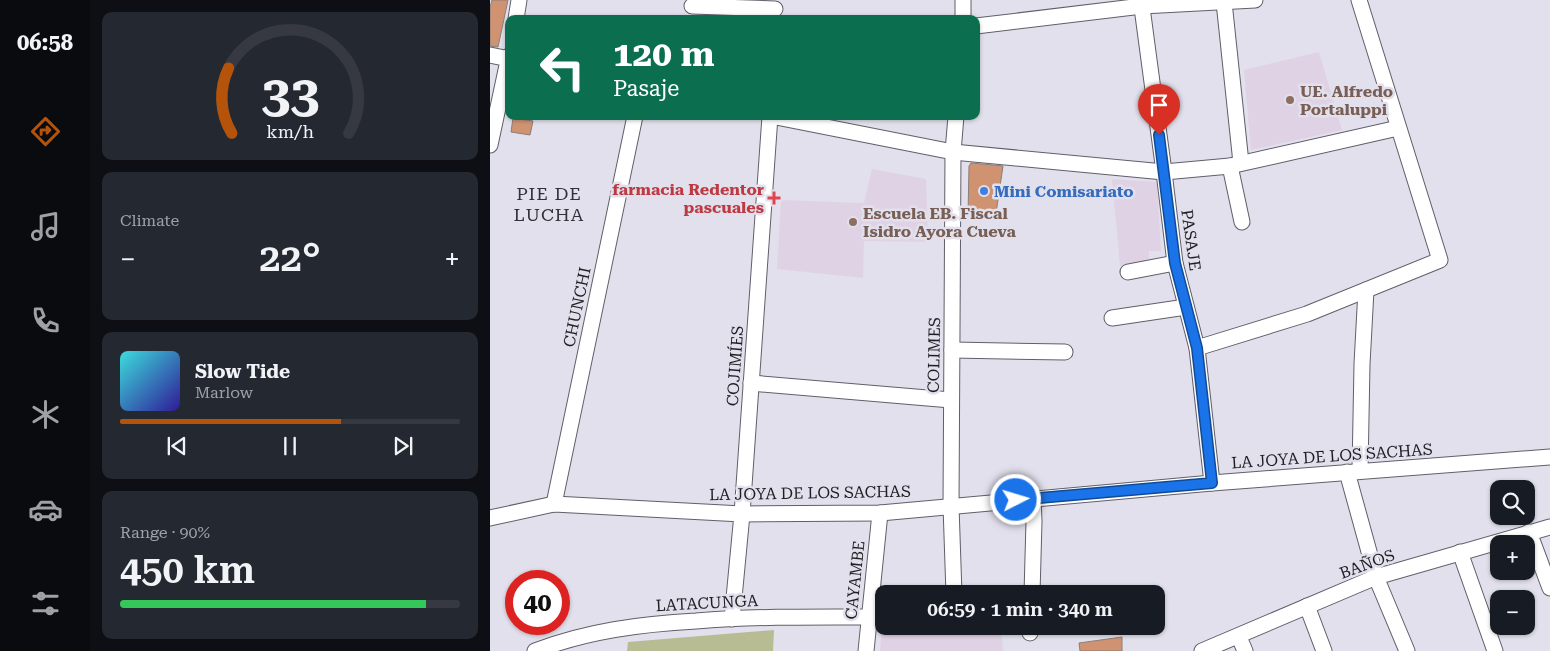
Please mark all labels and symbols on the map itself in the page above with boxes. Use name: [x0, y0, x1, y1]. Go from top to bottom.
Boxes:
place label: UE. Alfredo Portaluppi: [1300, 82, 1393, 119]
pin: [1138, 84, 1180, 135]
marker: UE. Alfredo Portaluppi: [1284, 94, 1296, 106]
place label: farmacia Redentor pascuales: [612, 180, 764, 217]
place label: Mini Comisariato: [994, 182, 1134, 201]
district label: PIE DE LUCHA: [514, 183, 584, 225]
marker: Mini Comisariato: [978, 185, 990, 197]
marker: farmacia Redentor pascuales: [768, 192, 780, 204]
place label: Escuela EB. Fiscal Isidro Ayora Cueva: [863, 204, 1017, 241]
street label: PASAJE: [1177, 208, 1205, 272]
marker: Escuela EB. Fiscal Isidro Ayora Cueva: [847, 216, 859, 228]
street label: CHUNCHI: [559, 265, 595, 349]
street label: COLIMES: [924, 317, 944, 393]
street label: COJIMÍES: [723, 325, 747, 407]
street label: LA JOYA DE LOS SACHAS: [1231, 439, 1433, 473]
position arrow: [989, 473, 1041, 525]
street label: LA JOYA DE LOS SACHAS: [709, 482, 911, 504]
street label: CAYAMBE: [841, 540, 869, 620]
street label: BAÑOS: [1337, 545, 1397, 583]
speed limit sign: 40: [505, 570, 570, 635]
street label: LATACUNGA: [655, 591, 759, 615]

